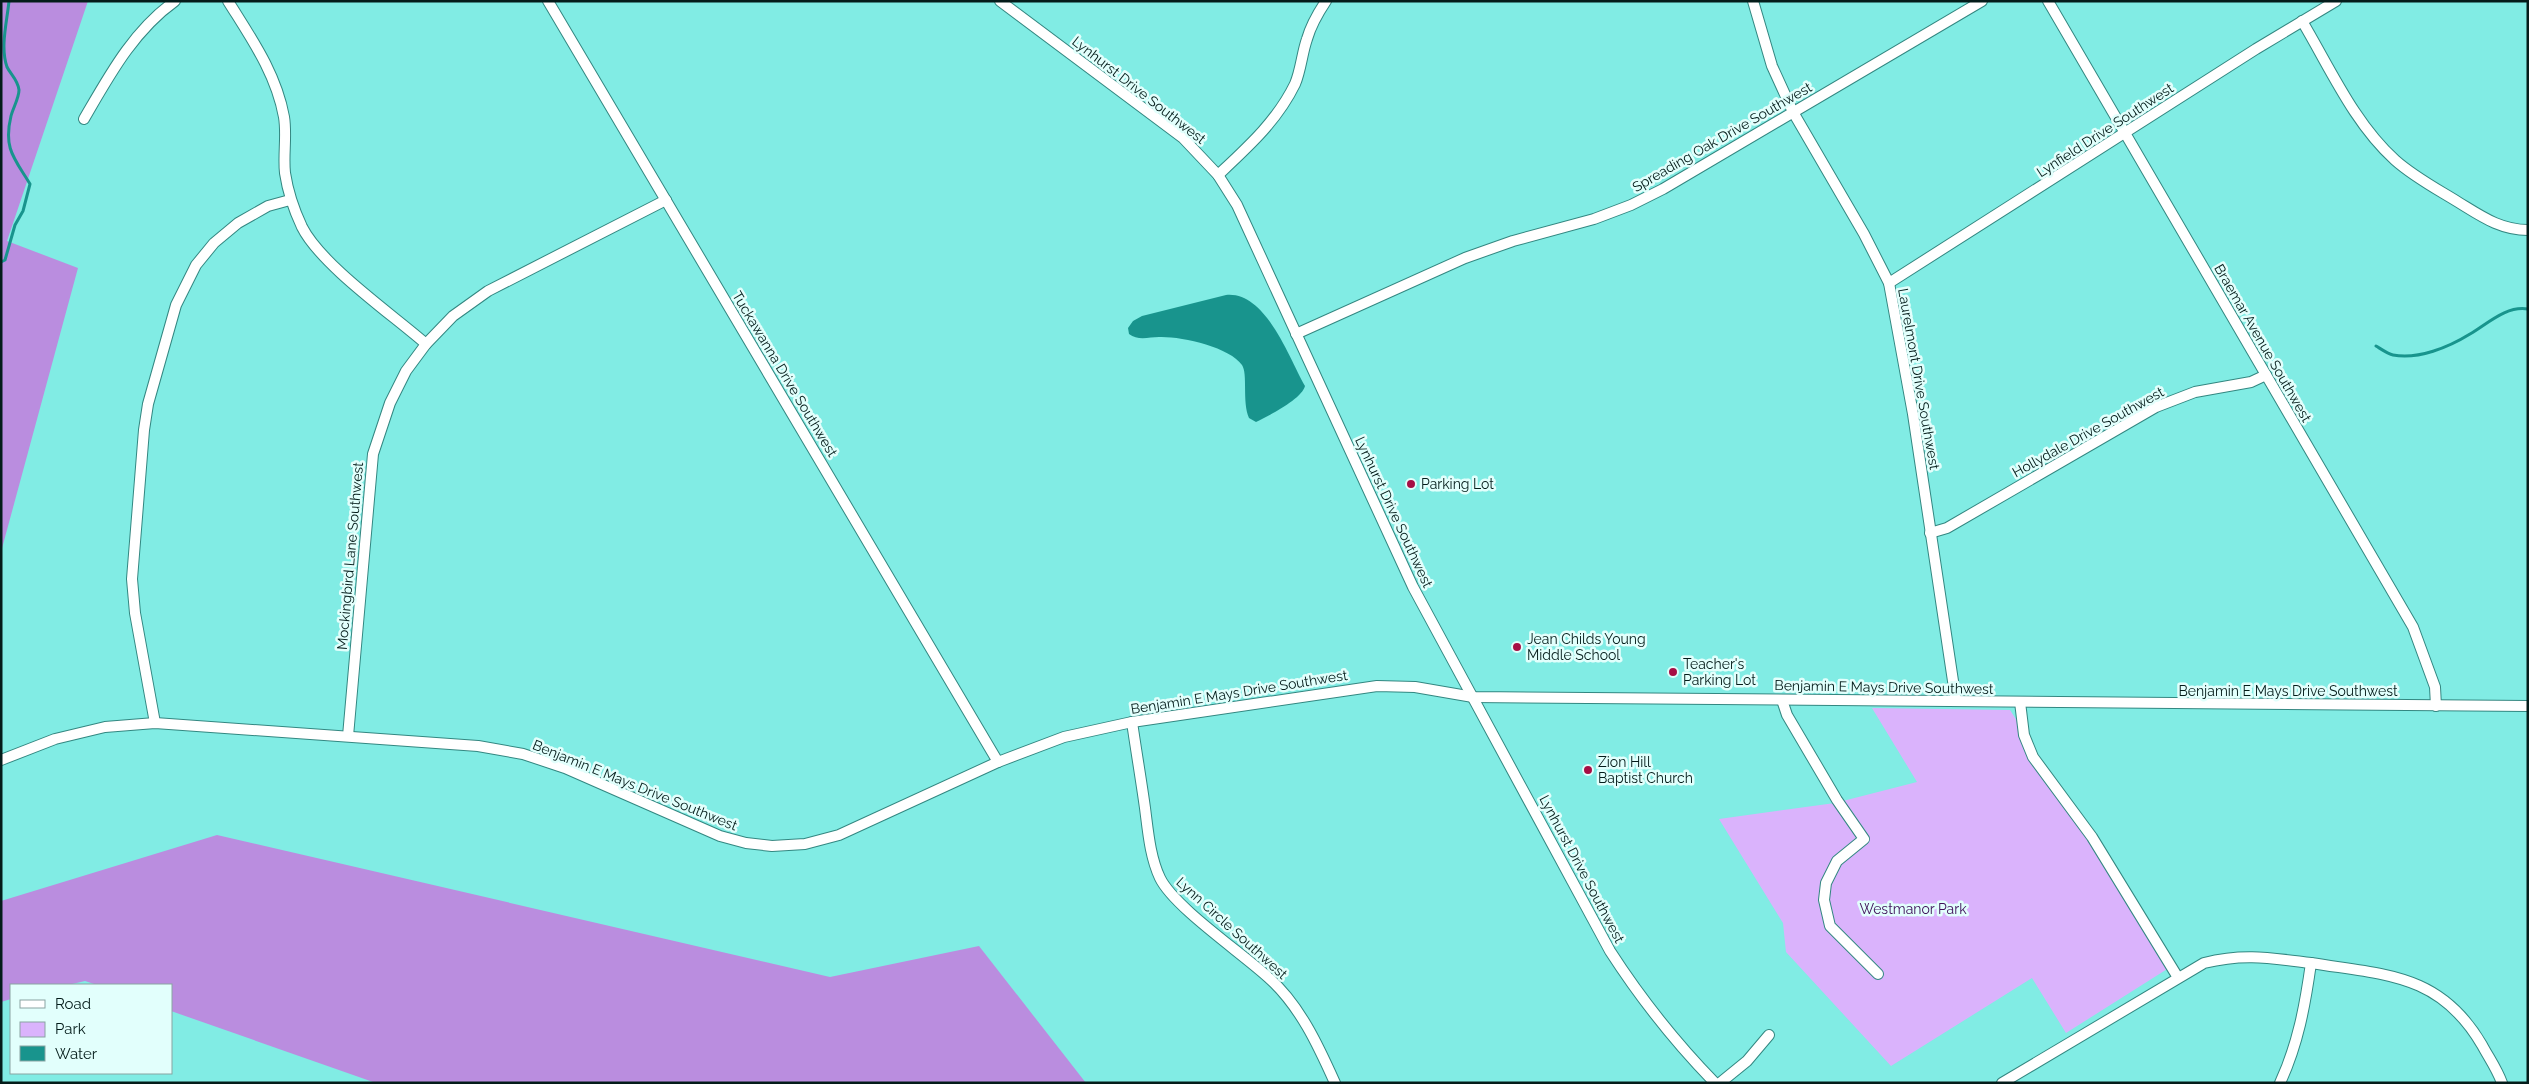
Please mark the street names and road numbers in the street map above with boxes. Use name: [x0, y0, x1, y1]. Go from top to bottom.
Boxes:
street label: Lynhurst Drive Southwest: [1069, 33, 1209, 147]
street label: Spreading Oak Drive Southwest: [1629, 79, 1815, 195]
street label: Lynfield Drive Southwest: [2034, 80, 2177, 180]
street label: Braemar Avenue Southwest: [2211, 261, 2315, 425]
street label: Laurelmont Drive Southwest: [1895, 287, 1943, 471]
street label: Tuckawanna Drive Southwest: [729, 288, 841, 460]
street label: Hollydale Drive Southwest: [2009, 383, 2167, 480]
street label: Lynhurst Drive Southwest: [1352, 434, 1436, 590]
street label: Mockingbird Lane Southwest: [334, 461, 366, 651]
street label: Benjamin E Mays Drive Southwest: [1130, 667, 1349, 717]
street label: Benjamin E Mays Drive Southwest: [1774, 677, 1994, 697]
street label: Benjamin E Mays Drive Southwest: [2178, 683, 2398, 699]
street label: Benjamin E Mays Drive Southwest: [530, 737, 740, 834]
street label: Lynhurst Drive Southwest: [1536, 792, 1628, 946]
street label: Lynn Circle Southwest: [1173, 874, 1291, 982]

